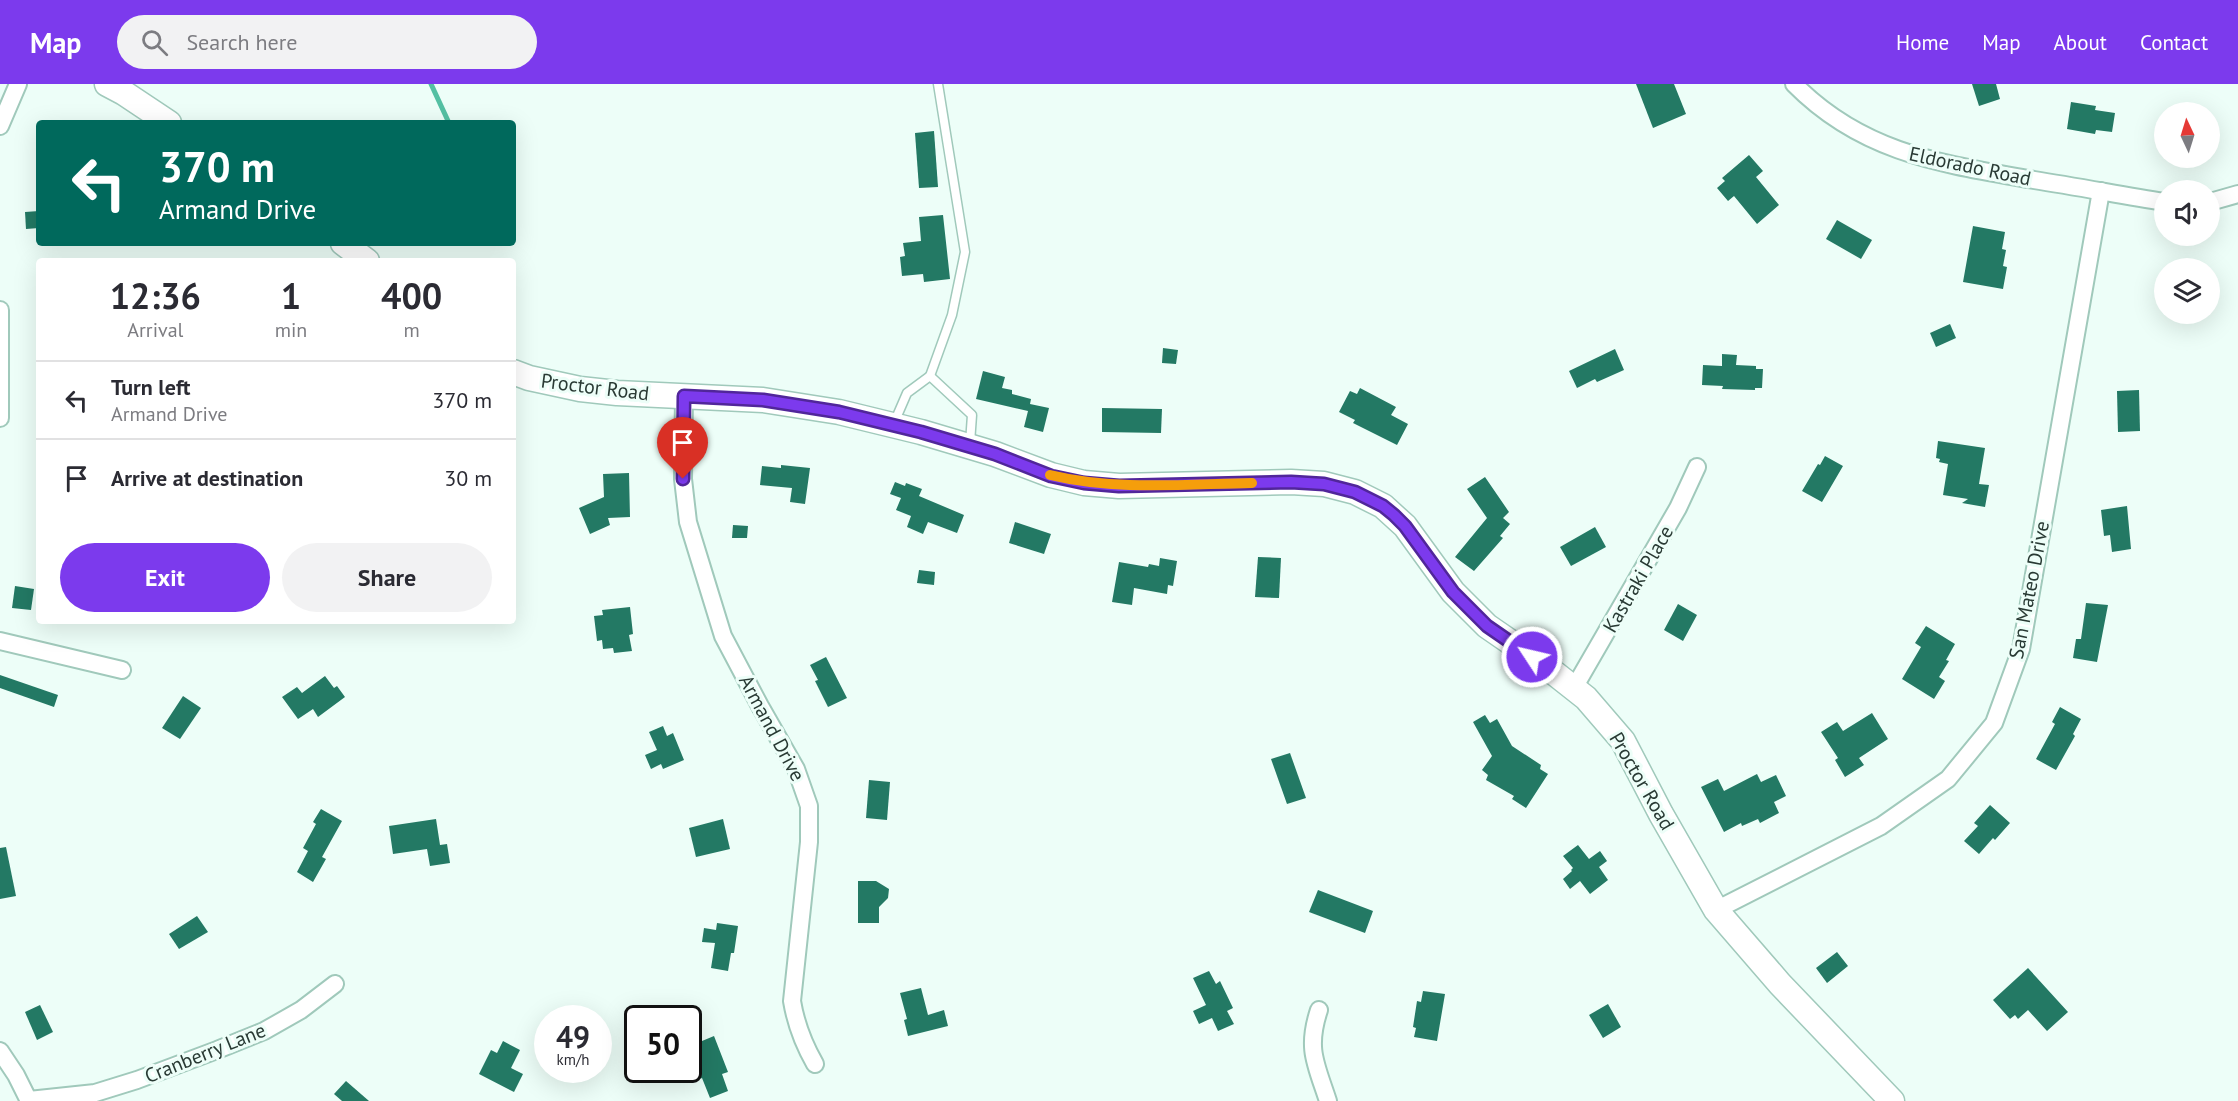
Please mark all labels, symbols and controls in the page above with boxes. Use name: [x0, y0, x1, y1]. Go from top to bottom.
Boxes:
search box: [117, 15, 537, 69]
text: Map: [30, 24, 81, 61]
icon: search: [138, 26, 171, 59]
text: Search here: [186, 28, 297, 56]
text: Home: [1896, 29, 1949, 56]
text: Map: [1982, 29, 2021, 56]
text: About: [2054, 29, 2107, 56]
text: Contact: [2140, 29, 2208, 56]
north arrow: [2154, 102, 2220, 168]
map controls: [2154, 102, 2220, 324]
text: 370 m: [159, 139, 275, 194]
street label: Eldorado Road: [1907, 140, 2033, 192]
icon: left: [60, 144, 138, 222]
button: sound: [2154, 180, 2220, 246]
text: Armand Drive: [159, 192, 316, 226]
button: layers: [2154, 258, 2220, 324]
text: 12:36: [110, 272, 201, 319]
text: 1: [281, 272, 301, 319]
text: 400: [381, 272, 442, 319]
text: Arrival: [127, 317, 183, 343]
text: min: [275, 317, 307, 343]
text: m: [404, 317, 420, 343]
street label: Proctor Road: [539, 367, 651, 407]
text: Turn left: [111, 373, 191, 401]
icon: left: [60, 384, 93, 417]
text: 370 m: [432, 386, 492, 414]
text: Armand Drive: [111, 401, 228, 427]
pin: [657, 417, 708, 479]
icon: arrive: [666, 426, 699, 459]
icon: arrive: [60, 462, 93, 495]
text: Arrive at destination: [111, 464, 303, 492]
text: 30 m: [444, 464, 492, 492]
street label: San Mateo Drive: [2003, 519, 2055, 661]
street label: Kastraki Place: [1597, 521, 1679, 637]
button: Exit: [60, 543, 270, 612]
button: Share: [282, 543, 492, 612]
position arrow: [1500, 625, 1564, 689]
street label: Armand Drive: [733, 670, 811, 786]
street label: Proctor Road: [1604, 727, 1680, 835]
speed limit sign: 50: [624, 1005, 702, 1083]
street label: Cranberry Lane: [141, 1017, 269, 1089]
text: 49: [556, 1017, 590, 1056]
text: km/h: [557, 1050, 589, 1069]

